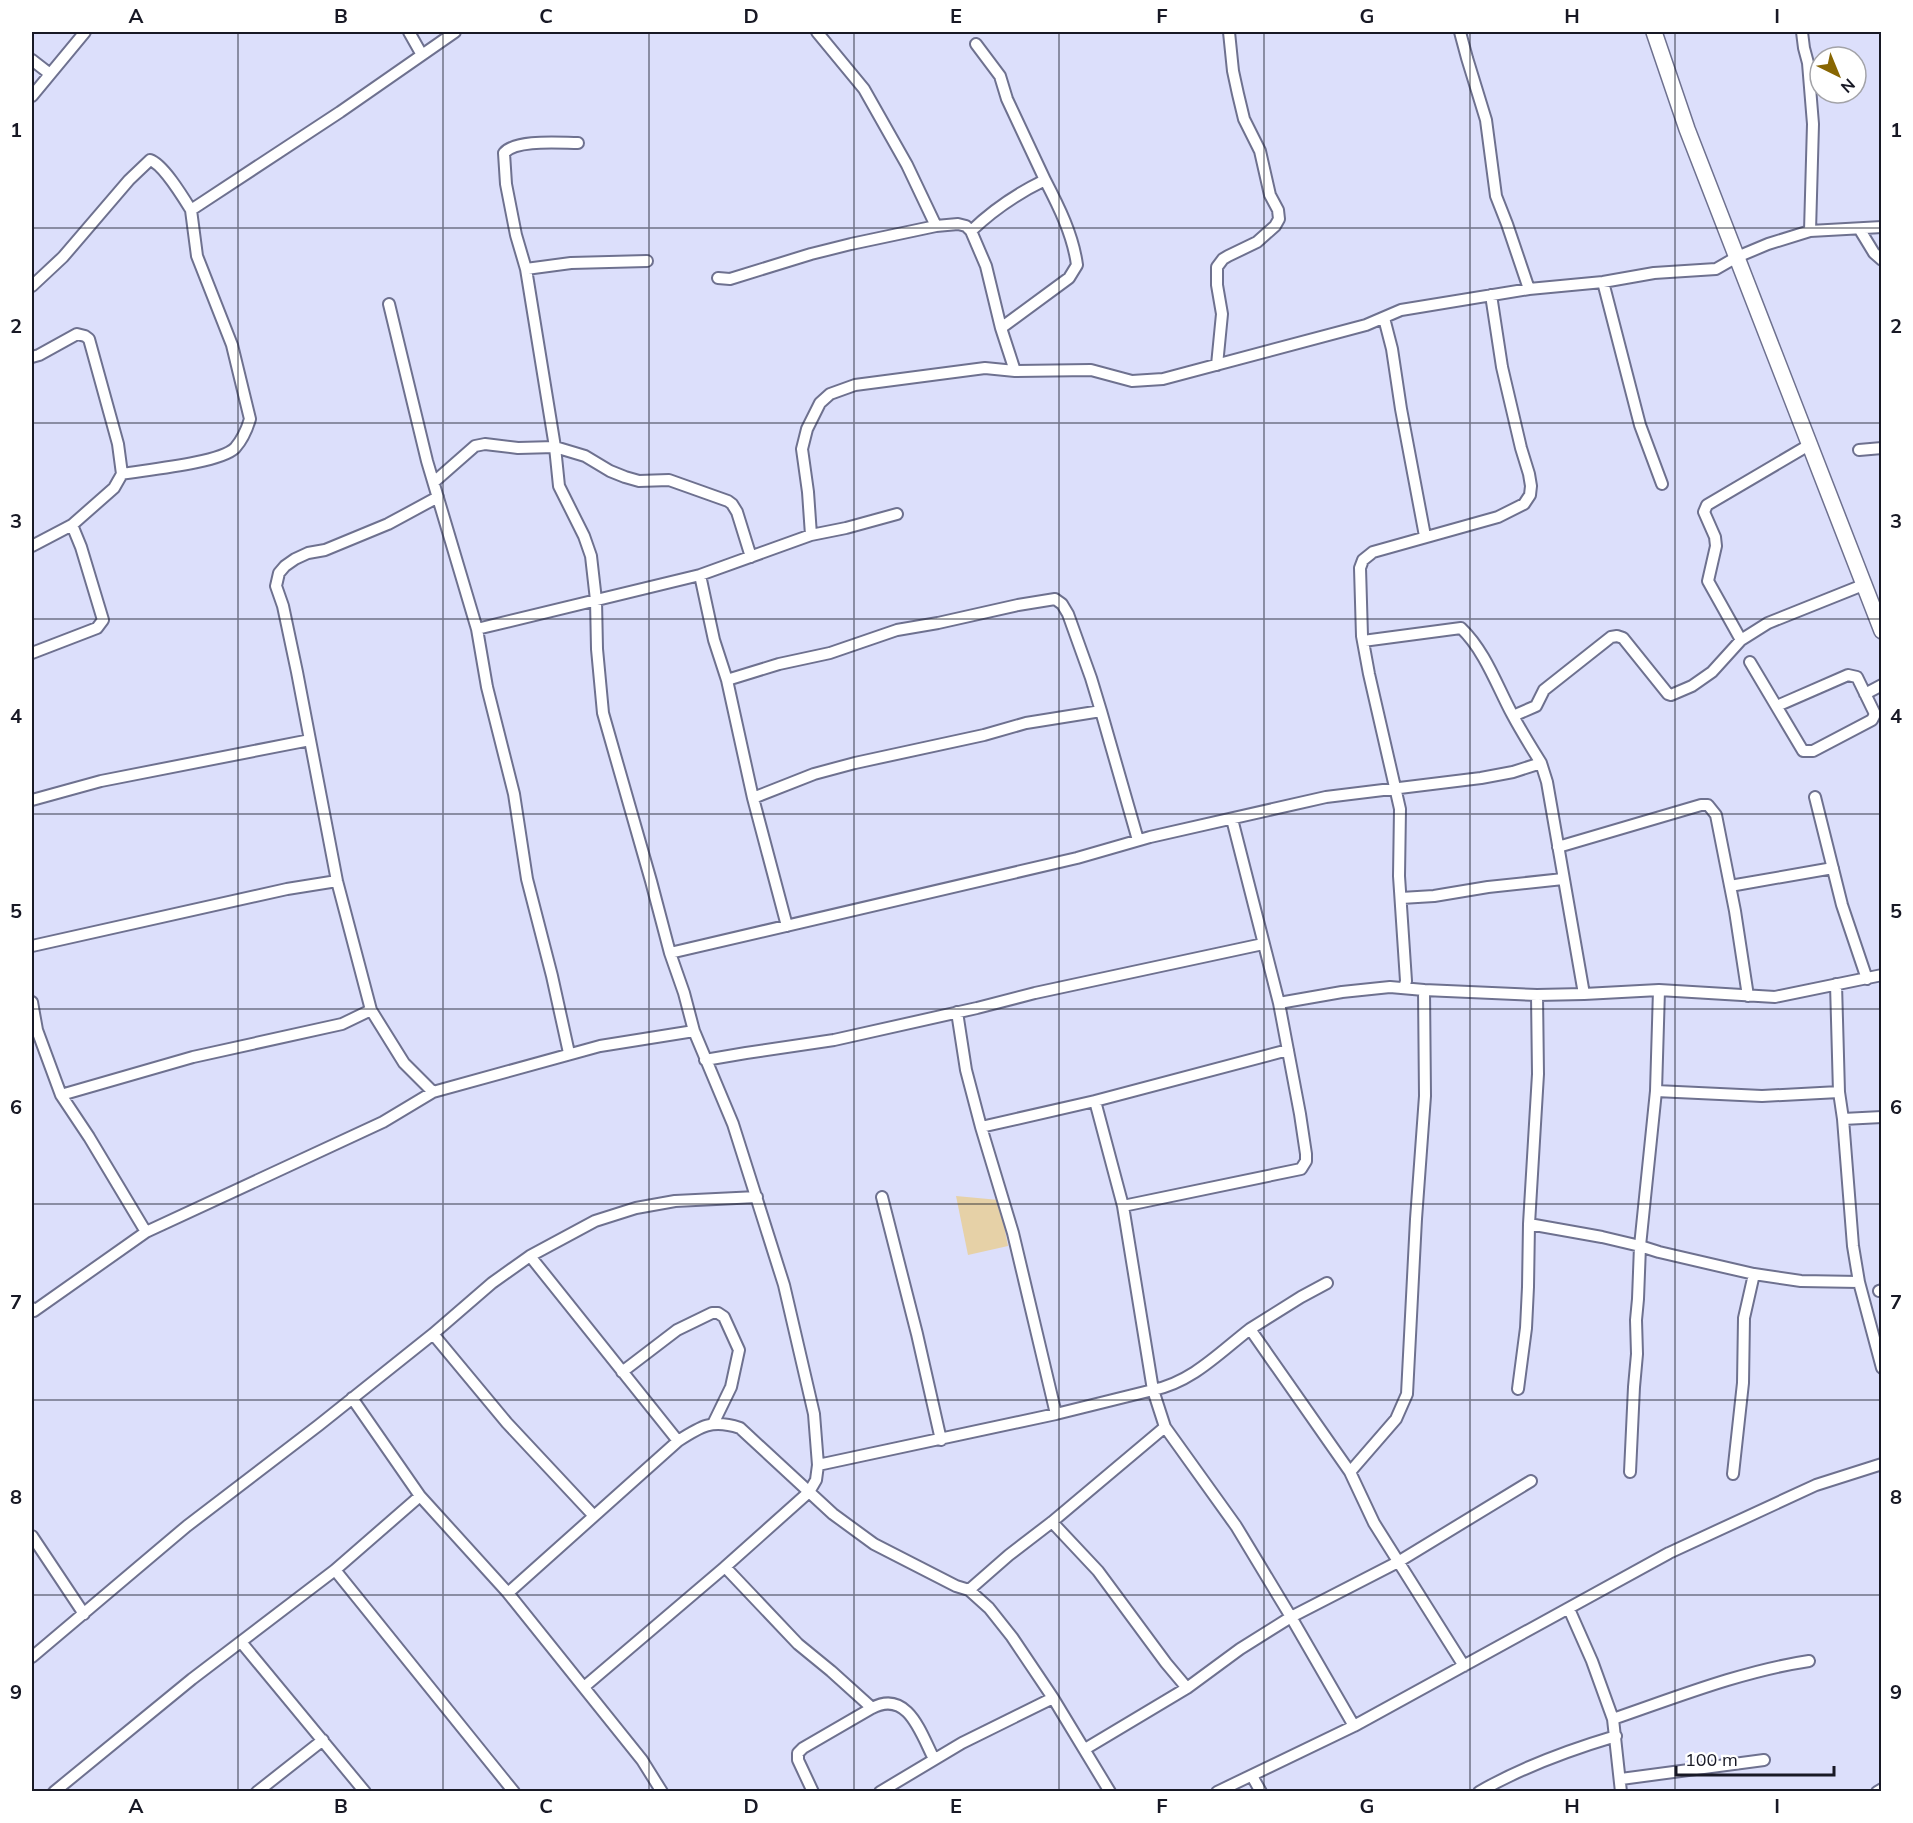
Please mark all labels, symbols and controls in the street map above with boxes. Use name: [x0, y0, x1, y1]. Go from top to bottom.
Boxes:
text: A: [129, 3, 144, 28]
text: B: [334, 3, 348, 28]
text: C: [539, 3, 553, 28]
text: D: [743, 3, 759, 28]
text: E: [950, 3, 962, 28]
text: F: [1156, 3, 1168, 28]
text: G: [1360, 3, 1374, 28]
text: H: [1564, 3, 1580, 28]
text: I: [1774, 3, 1780, 28]
north arrow: [1808, 45, 1868, 105]
text: N: [1837, 75, 1859, 97]
text: 1: [10, 117, 22, 142]
text: 1: [1890, 117, 1902, 142]
text: 2: [10, 313, 22, 338]
text: 2: [1890, 313, 1902, 338]
text: 3: [10, 508, 22, 533]
text: 3: [1890, 508, 1902, 533]
text: 4: [10, 703, 22, 728]
text: 4: [1890, 703, 1902, 728]
text: 5: [10, 898, 22, 923]
text: 5: [1890, 898, 1902, 923]
text: 6: [10, 1094, 22, 1119]
text: 6: [1890, 1094, 1902, 1119]
text: 7: [10, 1289, 22, 1314]
text: 7: [1890, 1289, 1902, 1314]
text: 8: [10, 1484, 22, 1509]
text: 8: [1890, 1484, 1902, 1509]
text: 9: [10, 1679, 22, 1704]
text: 9: [1890, 1679, 1902, 1704]
scale bar: [1676, 1739, 1834, 1777]
text: 100 m: [1685, 1748, 1738, 1771]
text: A: [129, 1793, 144, 1818]
text: B: [334, 1793, 348, 1818]
text: C: [539, 1793, 553, 1818]
text: D: [743, 1793, 759, 1818]
text: E: [950, 1793, 962, 1818]
text: F: [1156, 1793, 1168, 1818]
text: G: [1360, 1793, 1374, 1818]
text: H: [1564, 1793, 1580, 1818]
text: I: [1774, 1793, 1780, 1818]

